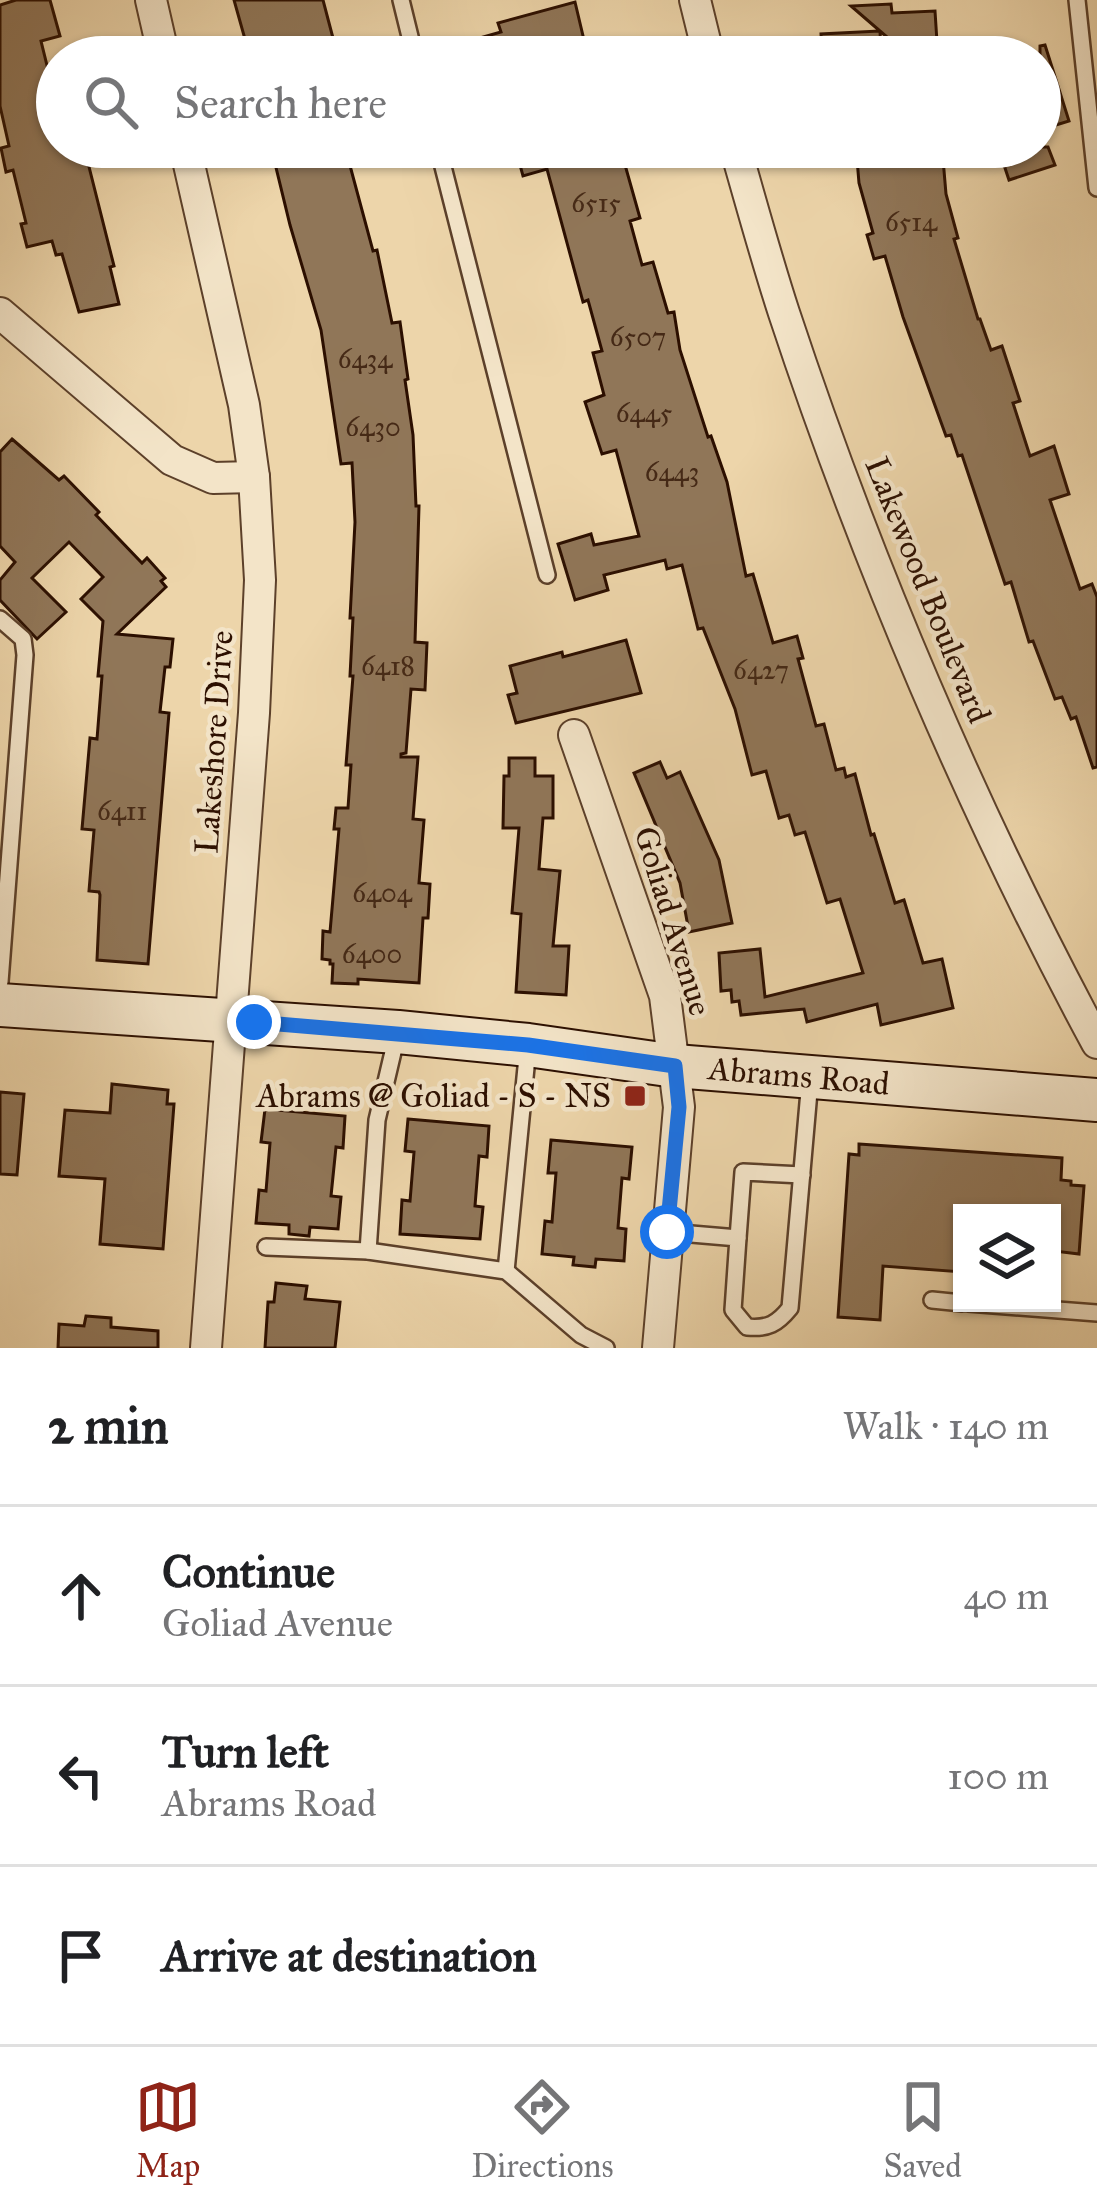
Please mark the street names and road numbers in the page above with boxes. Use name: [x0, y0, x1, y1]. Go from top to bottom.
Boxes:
street label: Lakewood Boulevard: [856, 451, 1000, 729]
street label: Lakeshore Drive: [186, 629, 242, 855]
street label: Goliad Avenue: [625, 822, 721, 1020]
street label: Abrams Road: [705, 1048, 892, 1104]

